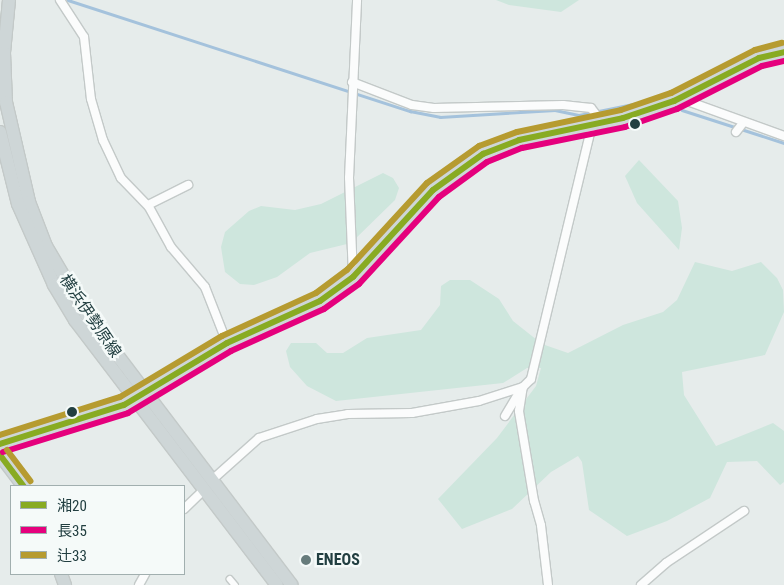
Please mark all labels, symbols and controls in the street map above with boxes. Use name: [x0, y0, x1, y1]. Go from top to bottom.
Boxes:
unlabelled marker: [630, 119, 640, 129]
street label: 横浜伊勢原線: [55, 271, 125, 361]
unlabelled marker: [67, 407, 77, 417]
legend: [10, 485, 185, 575]
text: 湘20: [57, 497, 87, 515]
text: 長35: [57, 522, 87, 540]
text: 辻33: [57, 547, 87, 565]
place label: ENEOS: [316, 550, 360, 570]
marker: ENEOS: [300, 554, 312, 566]

